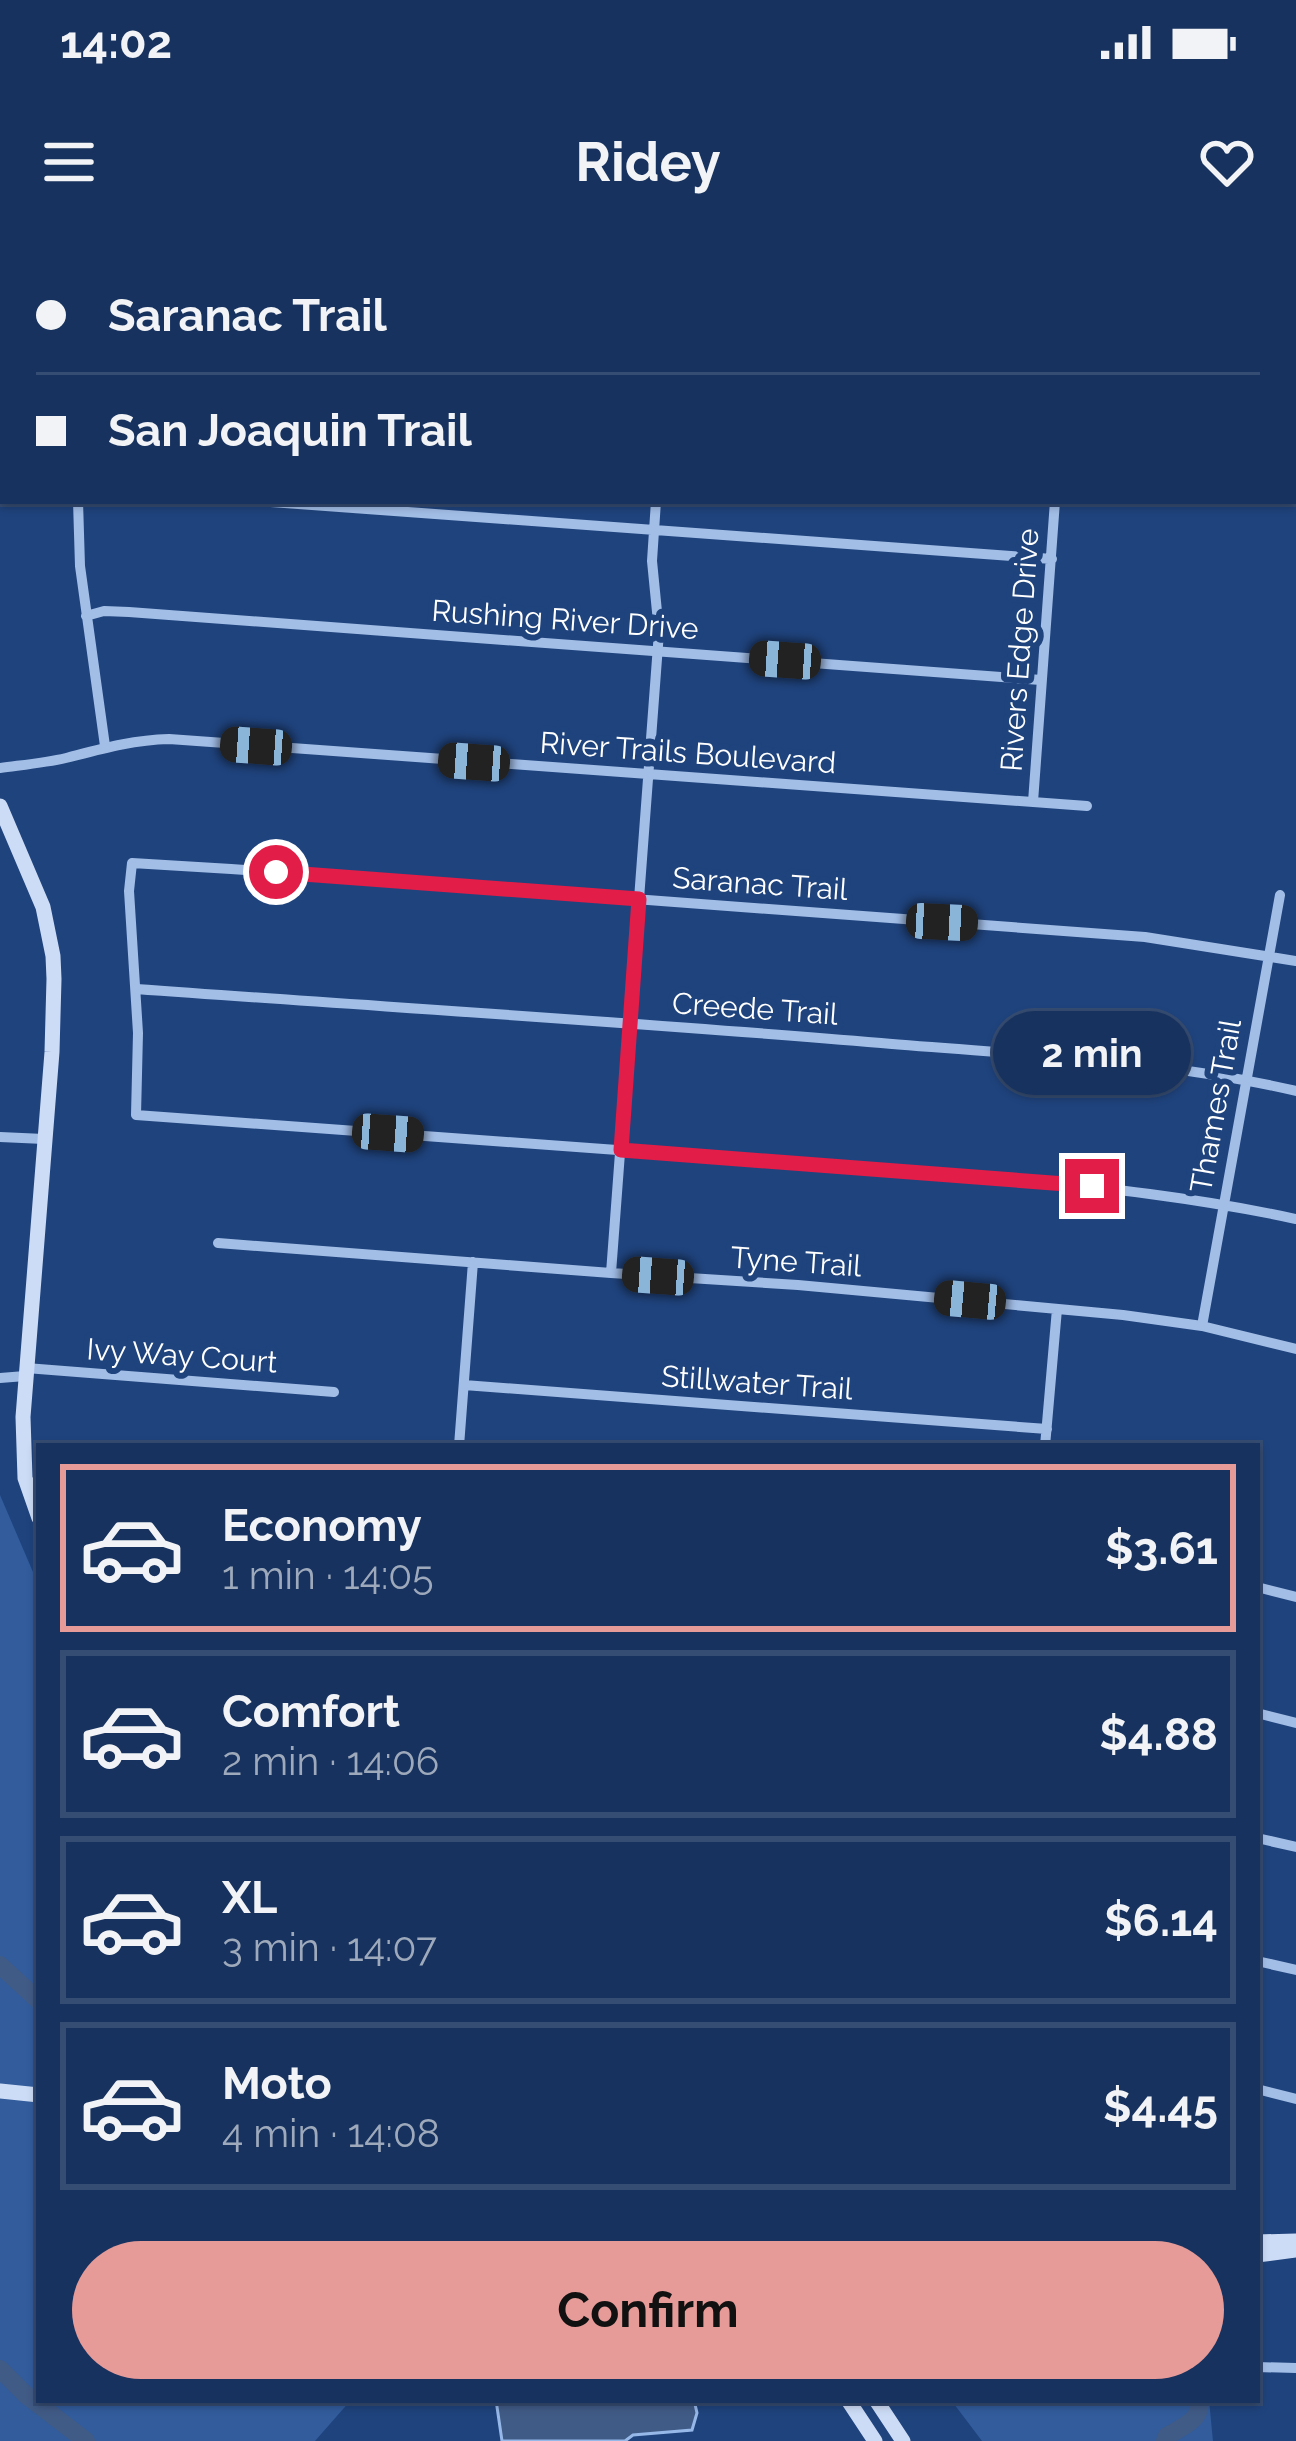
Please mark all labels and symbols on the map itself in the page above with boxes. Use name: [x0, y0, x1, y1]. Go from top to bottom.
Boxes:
street label: Rivers Edge Drive: [994, 527, 1045, 773]
street label: Rushing River Drive: [430, 593, 700, 646]
car: [748, 640, 822, 680]
street label: River Trails Boulevard: [539, 725, 837, 780]
car: [219, 726, 293, 766]
car: [437, 742, 511, 782]
route start: [249, 845, 303, 899]
street label: Saranac Trail: [671, 860, 850, 907]
car: [905, 902, 979, 942]
street label: Creede Trail: [671, 985, 840, 1032]
callout: 2 min: [993, 1012, 1191, 1096]
street label: Thames Trail: [1183, 1016, 1248, 1195]
car: [351, 1113, 425, 1153]
route end: [1065, 1159, 1119, 1213]
street label: Tyne Trail: [729, 1239, 863, 1284]
car: [621, 1256, 695, 1296]
car: [933, 1279, 1007, 1321]
street label: Ivy Way Court: [86, 1331, 279, 1380]
street label: Stillwater Trail: [660, 1358, 855, 1407]

